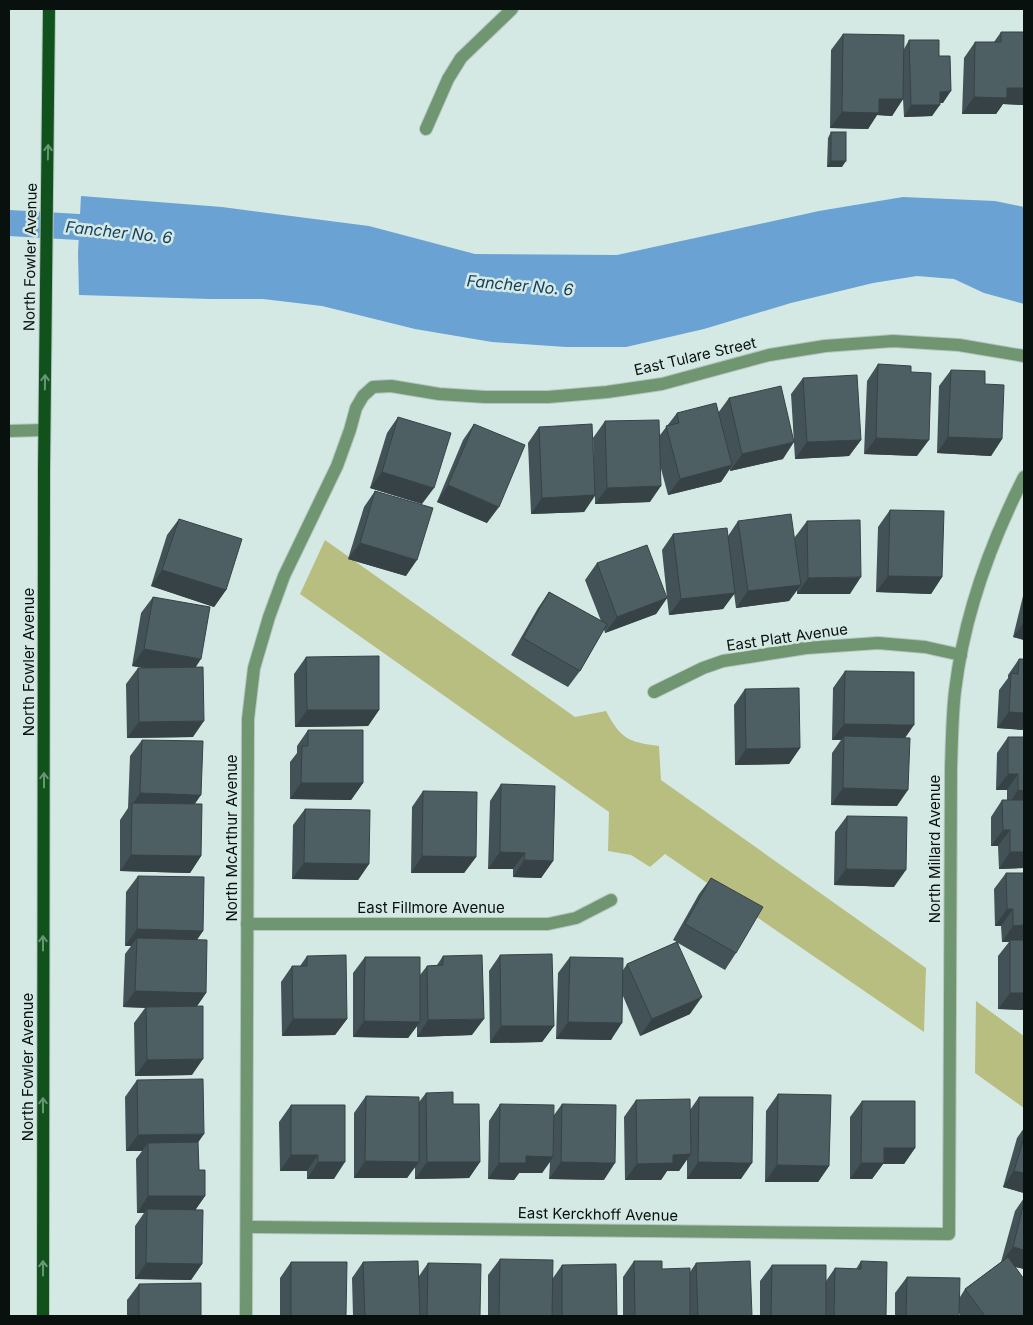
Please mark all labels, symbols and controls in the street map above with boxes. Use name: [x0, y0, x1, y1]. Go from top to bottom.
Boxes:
one-way arrow: [43, 145, 52, 161]
street label: North Fowler Avenue: [19, 183, 41, 331]
water label: Fancher No. 6: [65, 216, 173, 248]
water label: Fancher No. 6: [466, 270, 574, 300]
street label: East Tulare Street: [632, 333, 758, 379]
one-way arrow: [40, 374, 50, 390]
street label: North Fowler Avenue: [19, 588, 38, 736]
street label: East Platt Avenue: [725, 619, 849, 655]
street label: North McArthur Avenue: [222, 754, 241, 922]
one-way arrow: [39, 772, 49, 788]
street label: North Millard Avenue: [925, 775, 944, 923]
street label: East Fillmore Avenue: [357, 898, 505, 917]
one-way arrow: [38, 935, 48, 951]
street label: North Fowler Avenue: [18, 993, 37, 1141]
one-way arrow: [38, 1097, 48, 1114]
street label: East Kerckhoff Avenue: [518, 1203, 678, 1225]
one-way arrow: [38, 1260, 48, 1276]

